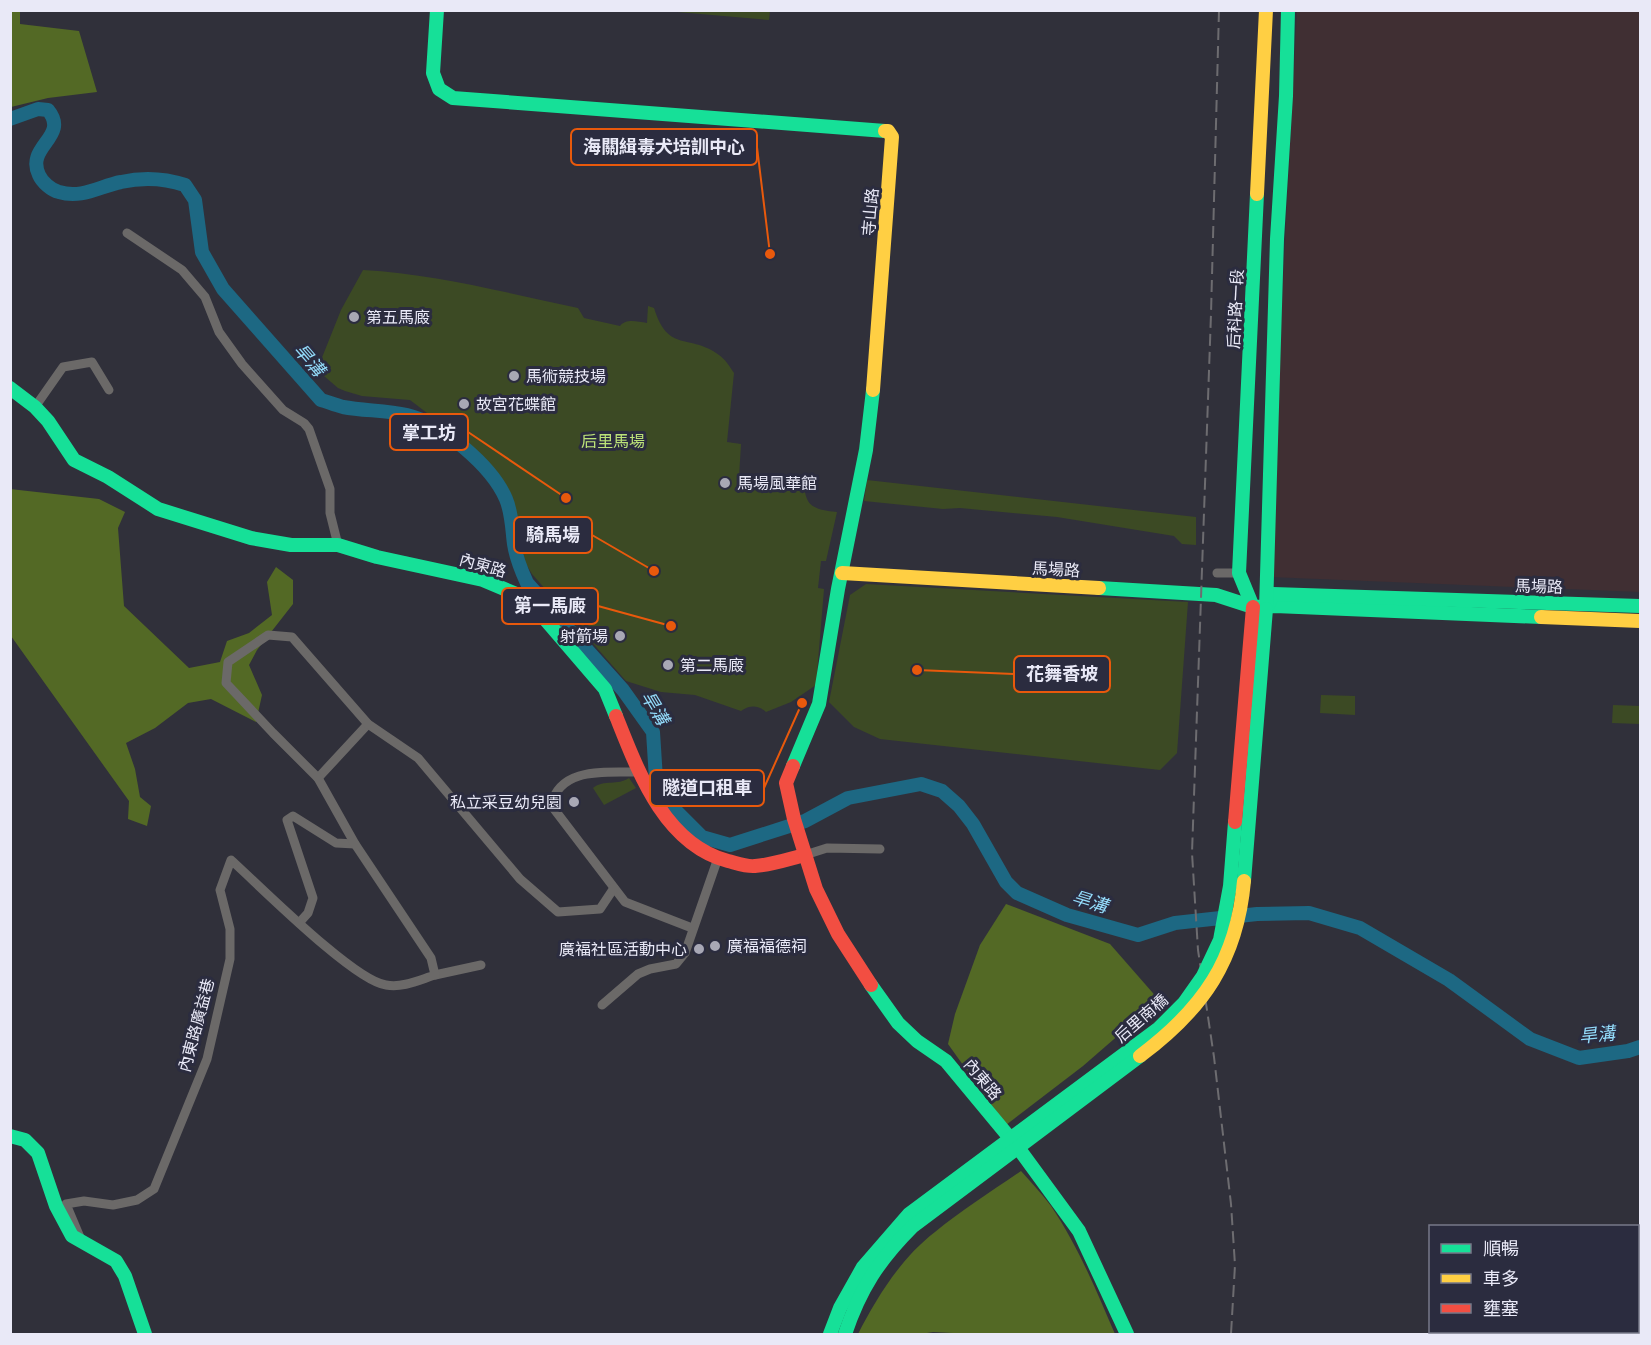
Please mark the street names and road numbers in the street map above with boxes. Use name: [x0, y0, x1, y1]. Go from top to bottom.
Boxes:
street label: 寺山路: [859, 187, 882, 237]
street label: 后科路一段: [1224, 269, 1247, 349]
street label: 內東路: [457, 550, 509, 581]
street label: 馬場路: [1032, 559, 1080, 580]
street label: 馬場路: [1515, 576, 1563, 597]
street label: 內東路廣益巷: [175, 976, 218, 1074]
street label: 后里南橋: [1111, 990, 1172, 1047]
street label: 內東路: [960, 1055, 1005, 1104]

